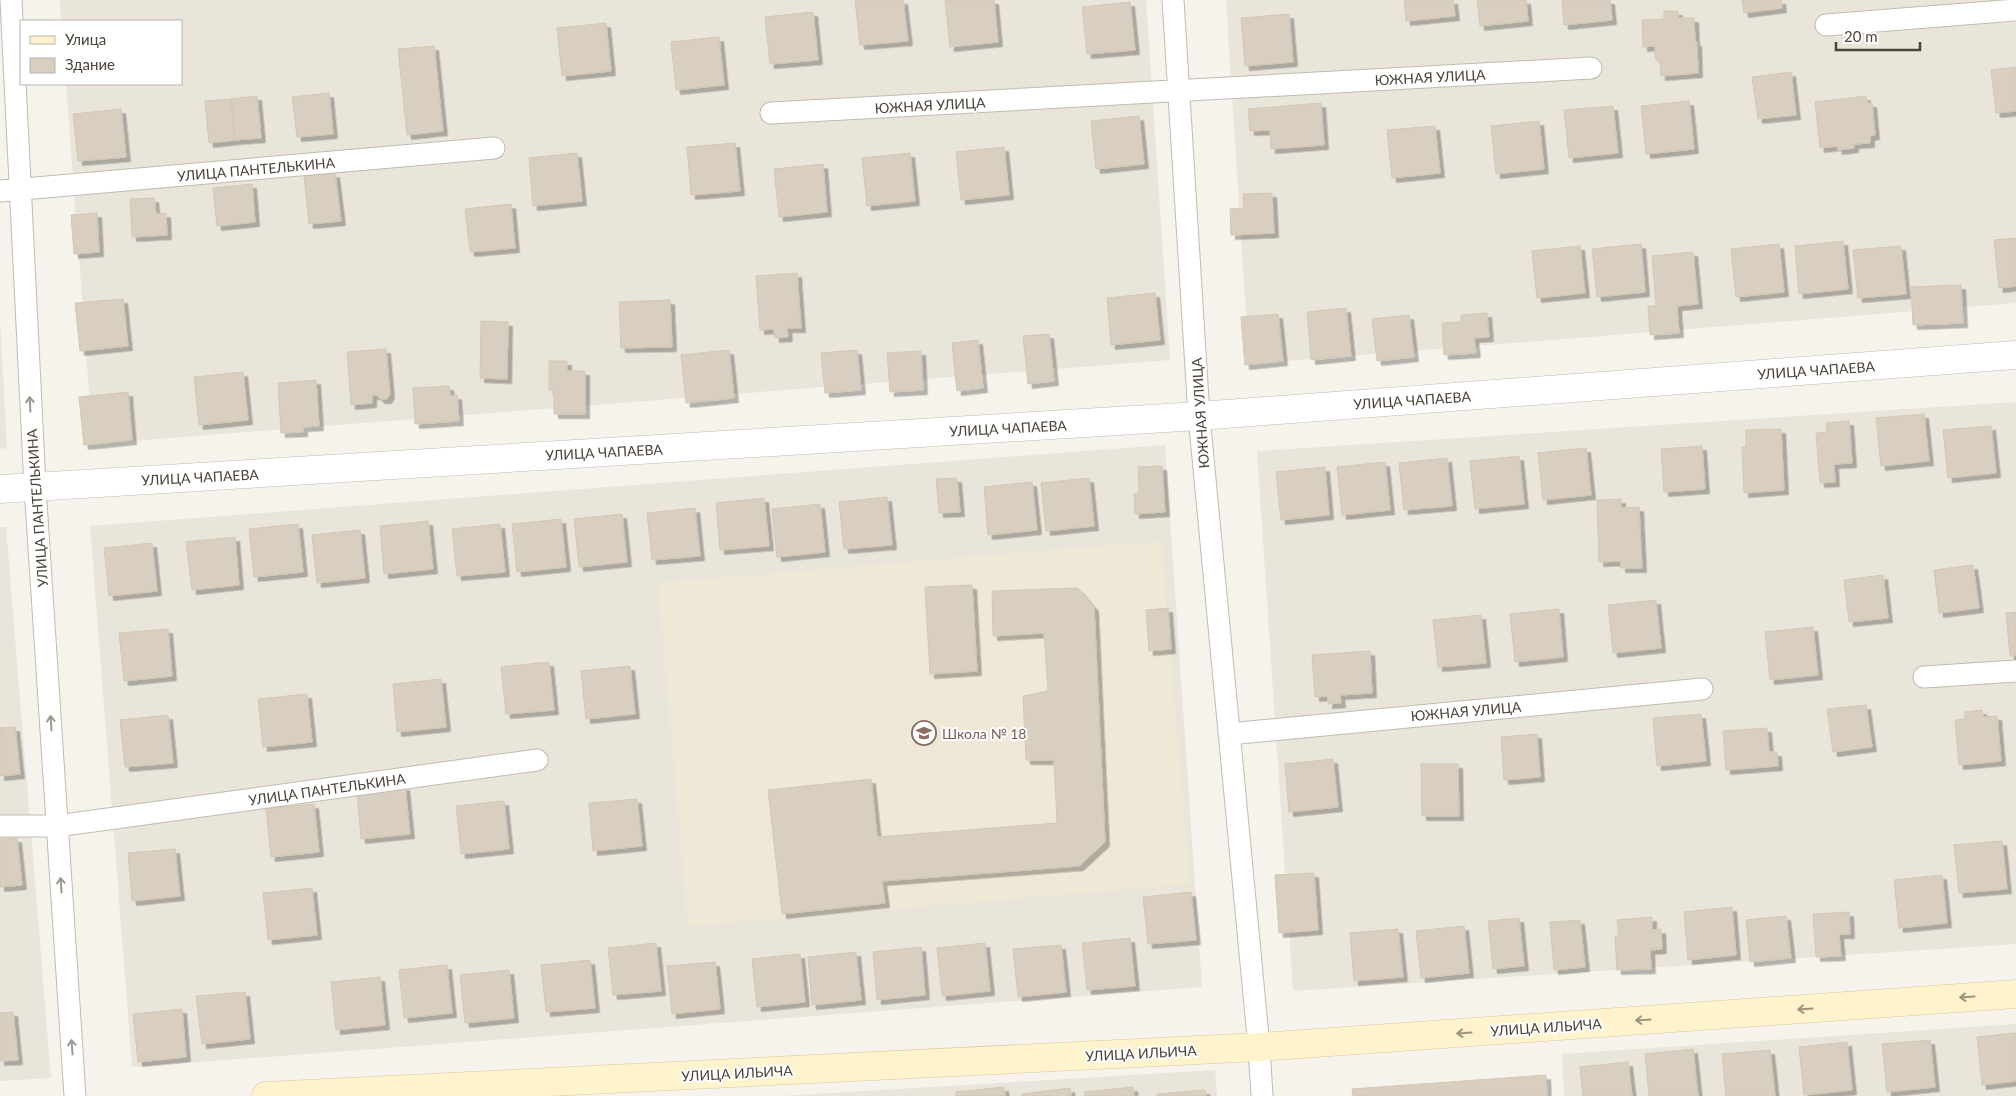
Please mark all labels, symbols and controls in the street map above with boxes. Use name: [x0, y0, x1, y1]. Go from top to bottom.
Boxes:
legend: [20, 20, 182, 85]
scale bar: [1836, 20, 1920, 52]
text: 20 m: [1844, 27, 1878, 45]
text: Улица: [65, 30, 106, 48]
text: Здание: [65, 55, 115, 73]
street label: ЮЖНАЯ УЛИЦА: [1374, 66, 1486, 88]
street label: ЮЖНАЯ УЛИЦА: [874, 94, 986, 116]
street label: УЛИЦА ПАНТЕЛЬКИНА: [176, 154, 336, 184]
street label: ЮЖНАЯ УЛИЦА: [1188, 357, 1212, 469]
street label: УЛИЦА ЧАПАЕВА: [1757, 357, 1876, 383]
street label: УЛИЦА ЧАПАЕВА: [1353, 387, 1472, 413]
one-way arrow: [26, 396, 35, 412]
street label: УЛИЦА ЧАПАЕВА: [949, 416, 1068, 440]
street label: УЛИЦА ПАНТЕЛЬКИНА: [23, 428, 51, 588]
street label: УЛИЦА ЧАПАЕВА: [545, 440, 664, 464]
street label: УЛИЦА ЧАПАЕВА: [141, 465, 260, 489]
street label: ЮЖНАЯ УЛИЦА: [1410, 698, 1523, 724]
one-way arrow: [46, 715, 55, 731]
school or university icon: Школа № 18: [911, 720, 937, 746]
place label: Школа № 18: [942, 725, 1026, 742]
street label: УЛИЦА ПАНТЕЛЬКИНА: [247, 769, 407, 808]
one-way arrow: [57, 877, 66, 893]
one-way arrow: [1960, 993, 1976, 1002]
one-way arrow: [1798, 1004, 1814, 1013]
street label: УЛИЦА ИЛЬИЧА: [1490, 1015, 1603, 1039]
one-way arrow: [1635, 1016, 1651, 1025]
one-way arrow: [1456, 1028, 1472, 1037]
one-way arrow: [68, 1040, 77, 1056]
street label: УЛИЦА ИЛЬИЧА: [1085, 1042, 1198, 1064]
street label: УЛИЦА ИЛЬИЧА: [681, 1062, 794, 1084]

